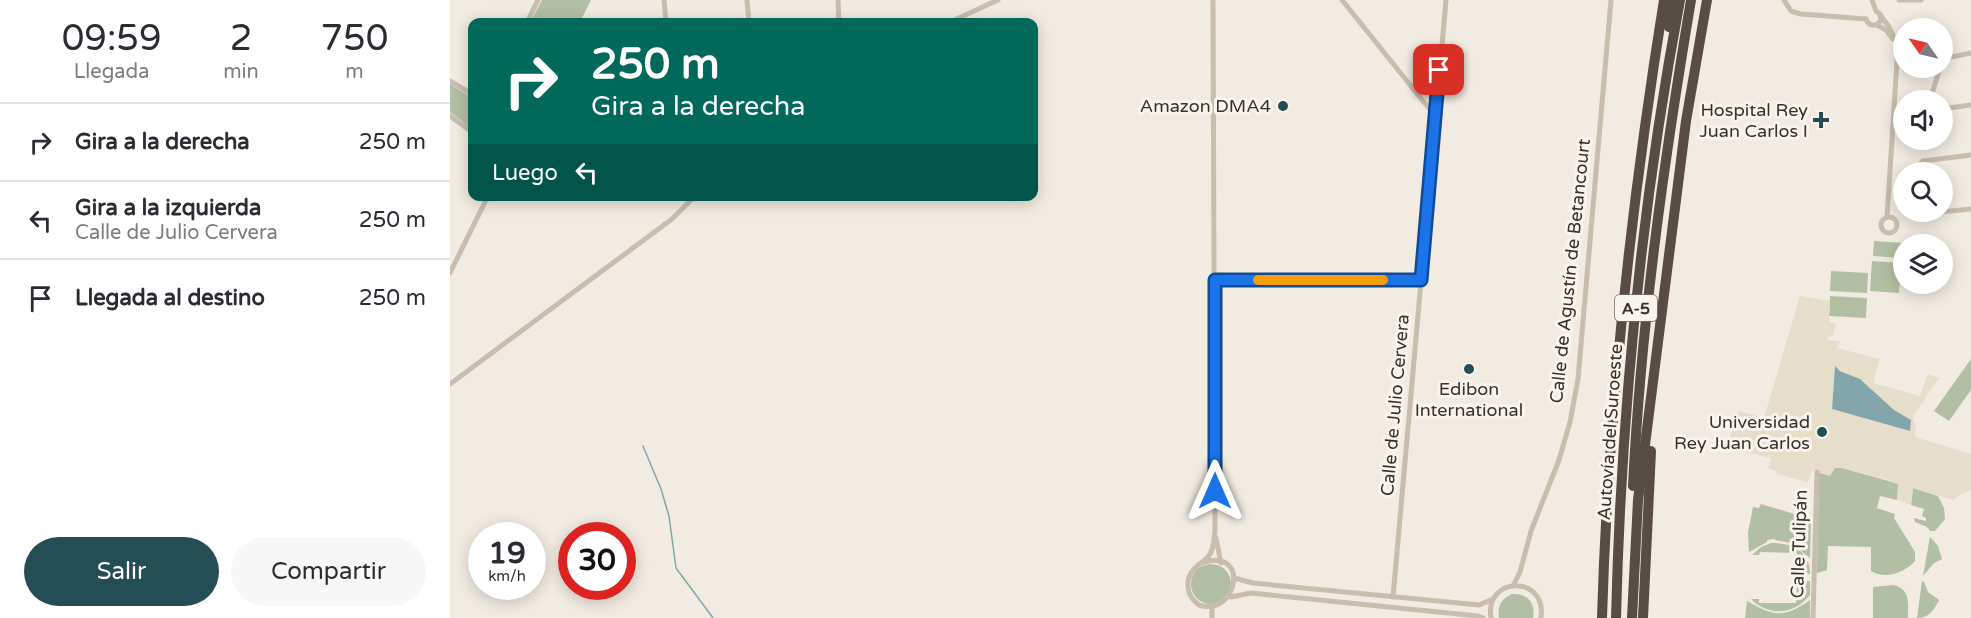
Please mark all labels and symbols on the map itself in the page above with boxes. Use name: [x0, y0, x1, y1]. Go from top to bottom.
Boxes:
north arrow: [1893, 18, 1953, 78]
pin: [1413, 44, 1464, 95]
place label: Amazon DMA4: [1140, 95, 1271, 117]
marker: Amazon DMA4: [1276, 99, 1290, 113]
place label: Hospital Rey Juan Carlos I: [1699, 99, 1808, 142]
marker: Hospital Rey Juan Carlos I: [1812, 111, 1830, 129]
street label: Calle de Agustín de Betancourt: [1545, 138, 1595, 404]
road number: A-5: [1615, 295, 1657, 321]
street label: Calle de Julio Cervera: [1376, 313, 1414, 497]
street label: Autovía del Suroeste: [1593, 343, 1627, 521]
marker: Edibon International: [1462, 362, 1476, 376]
place label: Edibon International: [1415, 378, 1523, 421]
place label: Universidad Rey Juan Carlos: [1674, 411, 1810, 454]
marker: Universidad Rey Juan Carlos: [1815, 425, 1829, 439]
position arrow: [1183, 459, 1247, 523]
street label: Calle Tulipán: [1786, 489, 1812, 599]
speed limit sign: 30: [558, 522, 636, 600]

